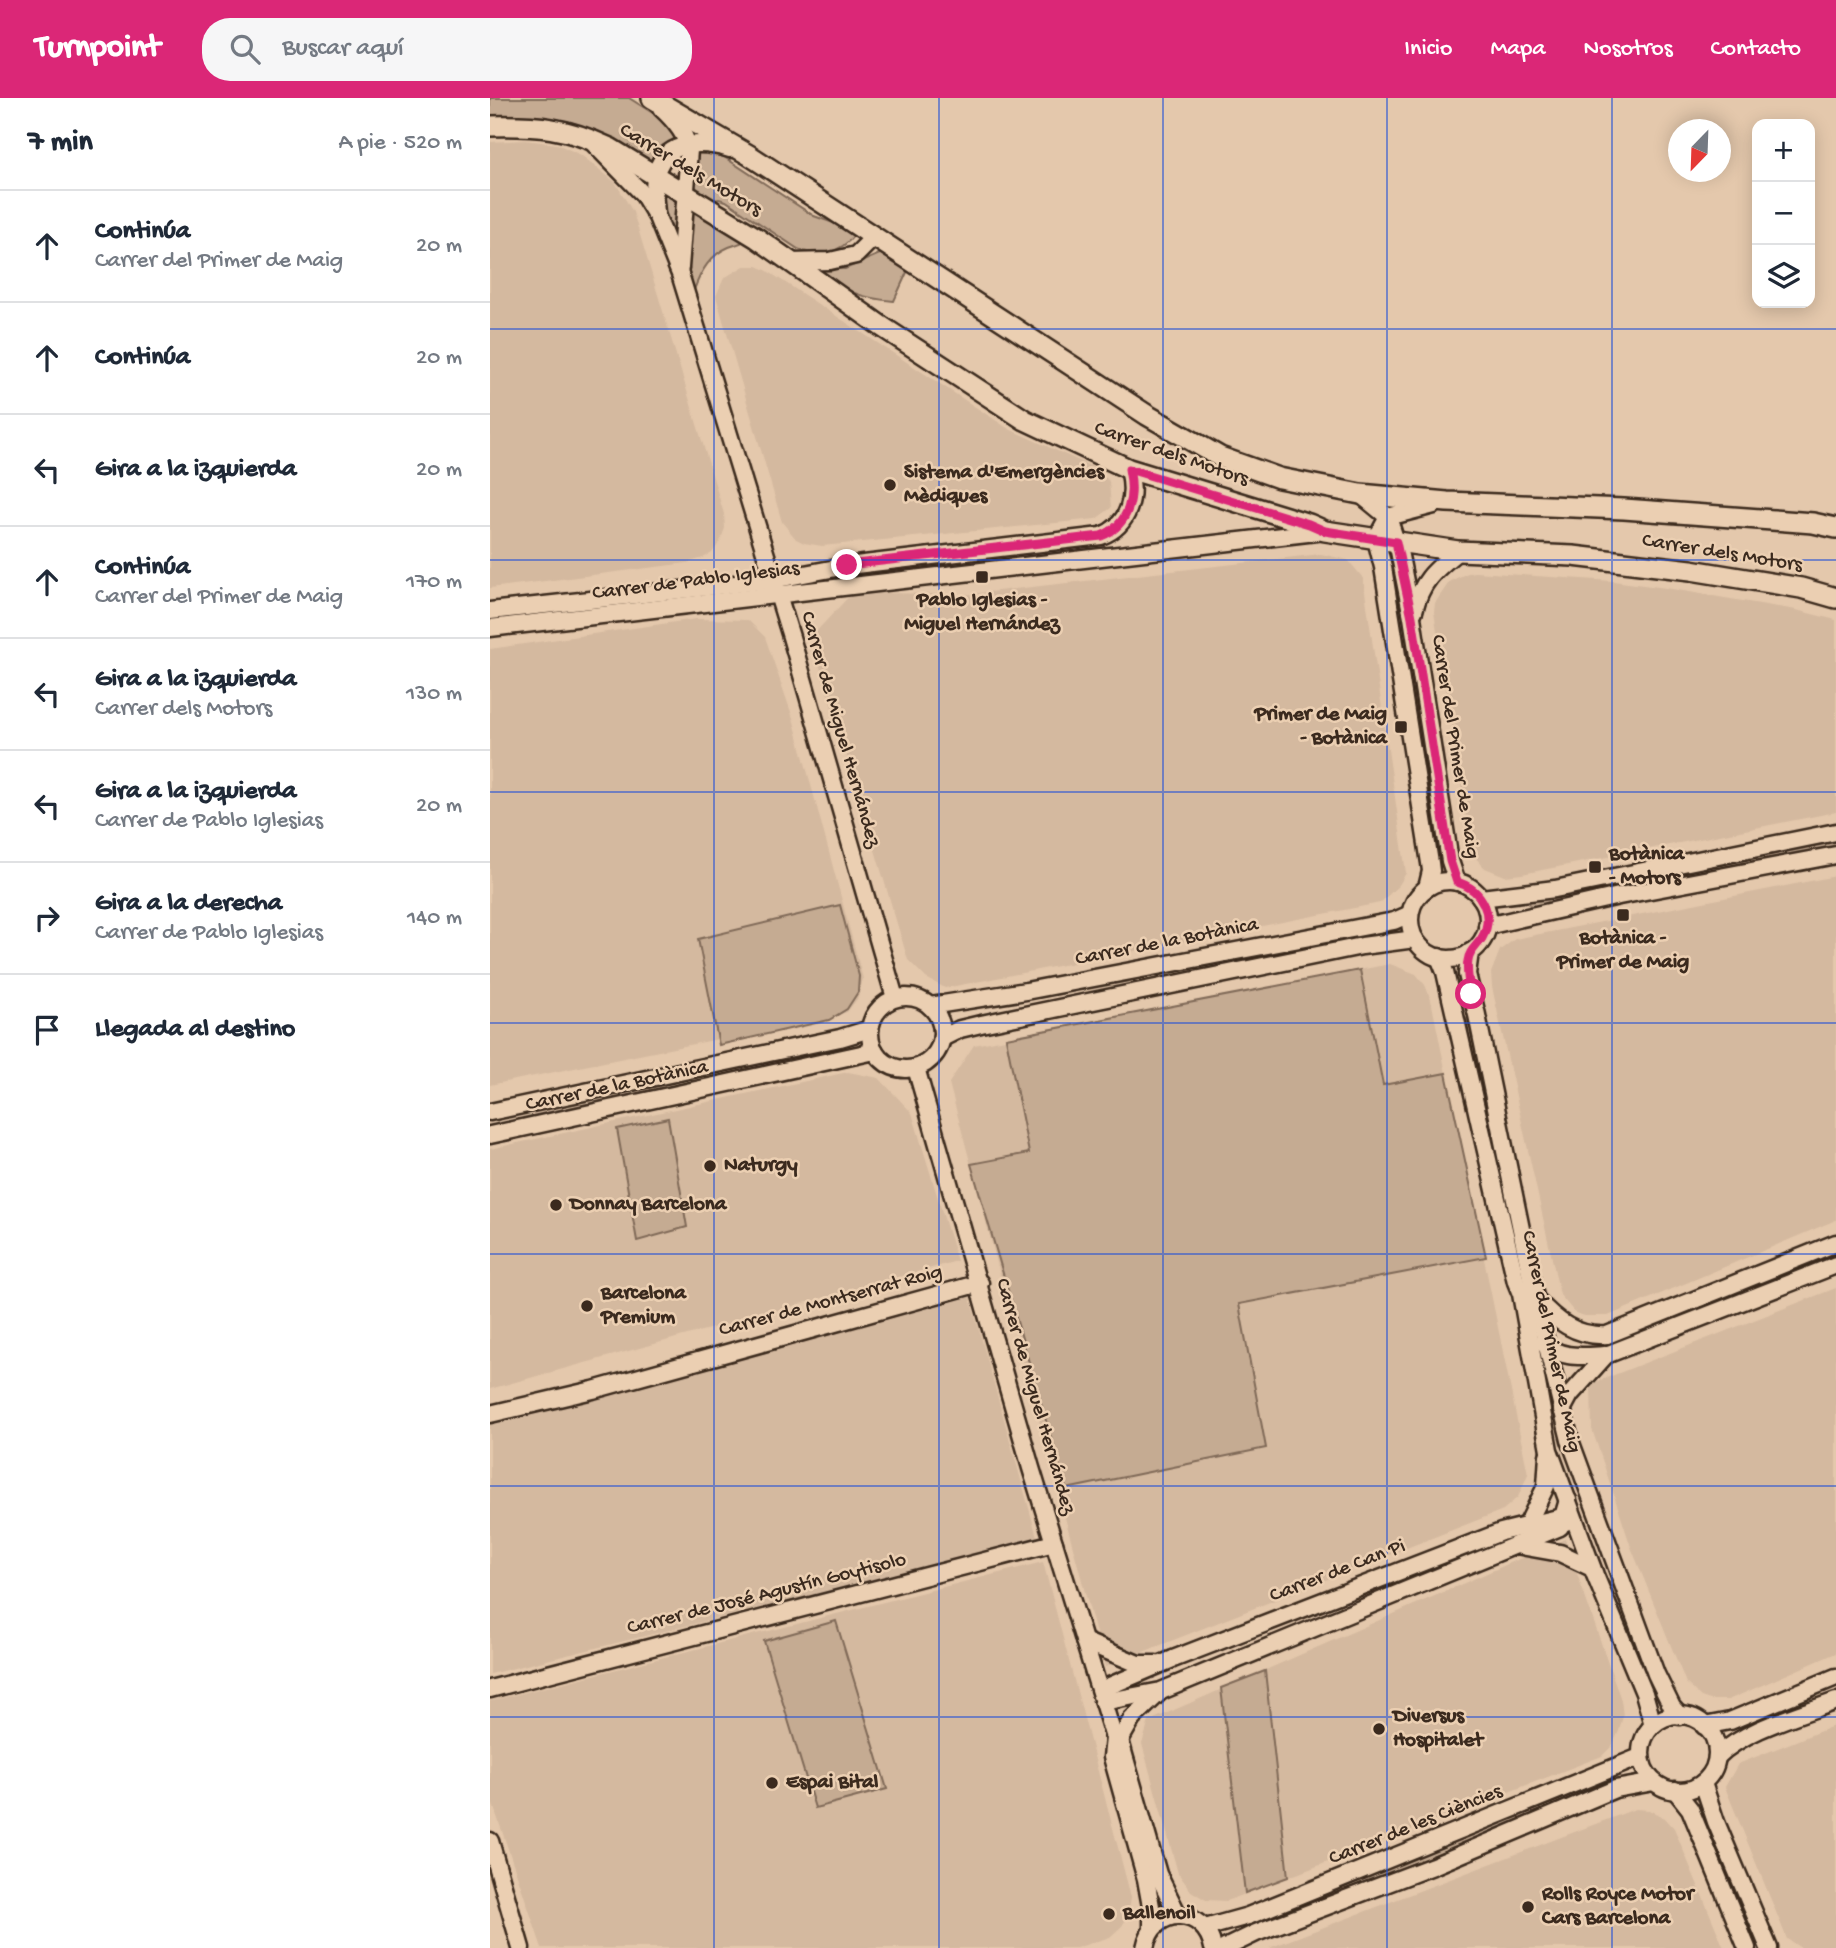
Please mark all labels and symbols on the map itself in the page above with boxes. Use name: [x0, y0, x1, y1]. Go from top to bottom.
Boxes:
street label: Carrer dels Motors: [614, 119, 767, 224]
north arrow: [1668, 119, 1731, 182]
street label: Carrer dels Motors: [1090, 417, 1253, 494]
place label: Sistema d'Emergències Mèdiques: [904, 461, 1105, 510]
marker: Sistema d'Emergències Mèdiques: [882, 477, 898, 493]
street label: Carrer dels Motors: [1640, 529, 1805, 579]
route end: [831, 549, 862, 580]
street label: Carrer de Pablo Iglesias: [591, 557, 802, 607]
marker: Pablo Iglesias - Miguel Hernández: [974, 569, 990, 585]
place label: Pablo Iglesias - Miguel Hernández: [904, 589, 1062, 638]
street label: Carrer de Miguel Hernández: [793, 609, 885, 852]
street label: Carrer del Primer de Maig: [1424, 633, 1484, 861]
place label: Primer de Maig - Botànica: [1253, 703, 1388, 752]
marker: Primer de Maig - Botànica: [1393, 719, 1409, 735]
place label: Botànica - Motors: [1608, 843, 1686, 892]
marker: Botànica - Motors: [1587, 859, 1603, 875]
marker: Botànica - Primer de Maig: [1615, 907, 1631, 923]
street label: Carrer de la Botànica: [1073, 913, 1262, 973]
place label: Botànica - Primer de Maig: [1556, 927, 1689, 976]
route start: [1455, 978, 1486, 1009]
street label: Carrer de la Botànica: [524, 1055, 712, 1119]
place label: Naturgy: [724, 1154, 798, 1179]
marker: Naturgy: [702, 1158, 718, 1174]
place label: Donnay Barcelona: [568, 1193, 728, 1218]
marker: Donnay Barcelona: [548, 1197, 564, 1213]
street label: Carrer del Primer de Maig: [1514, 1229, 1586, 1455]
street label: Carrer de Montserrat Roig: [717, 1260, 946, 1344]
street label: Carrer de Miguel Hernández: [988, 1276, 1080, 1519]
place label: Barcelona Premium: [600, 1282, 687, 1331]
marker: Barcelona Premium: [579, 1298, 595, 1314]
street label: Carrer de Can Pi: [1267, 1535, 1409, 1609]
street label: Carrer de José Agustín Goytisolo: [625, 1548, 909, 1642]
place label: Diversus Hospitalet: [1391, 1705, 1485, 1754]
marker: Diversus Hospitalet: [1371, 1721, 1387, 1737]
place label: Espai Bital: [786, 1771, 879, 1796]
marker: Espai Bital: [764, 1775, 780, 1791]
street label: Carrer de les Ciències: [1326, 1779, 1507, 1872]
place label: Rolls Royce Motor Cars Barcelona: [1541, 1883, 1696, 1932]
marker: Rolls Royce Motor Cars Barcelona: [1520, 1899, 1536, 1915]
place label: Ballenoil: [1122, 1902, 1196, 1927]
marker: Ballenoil: [1101, 1906, 1117, 1922]

